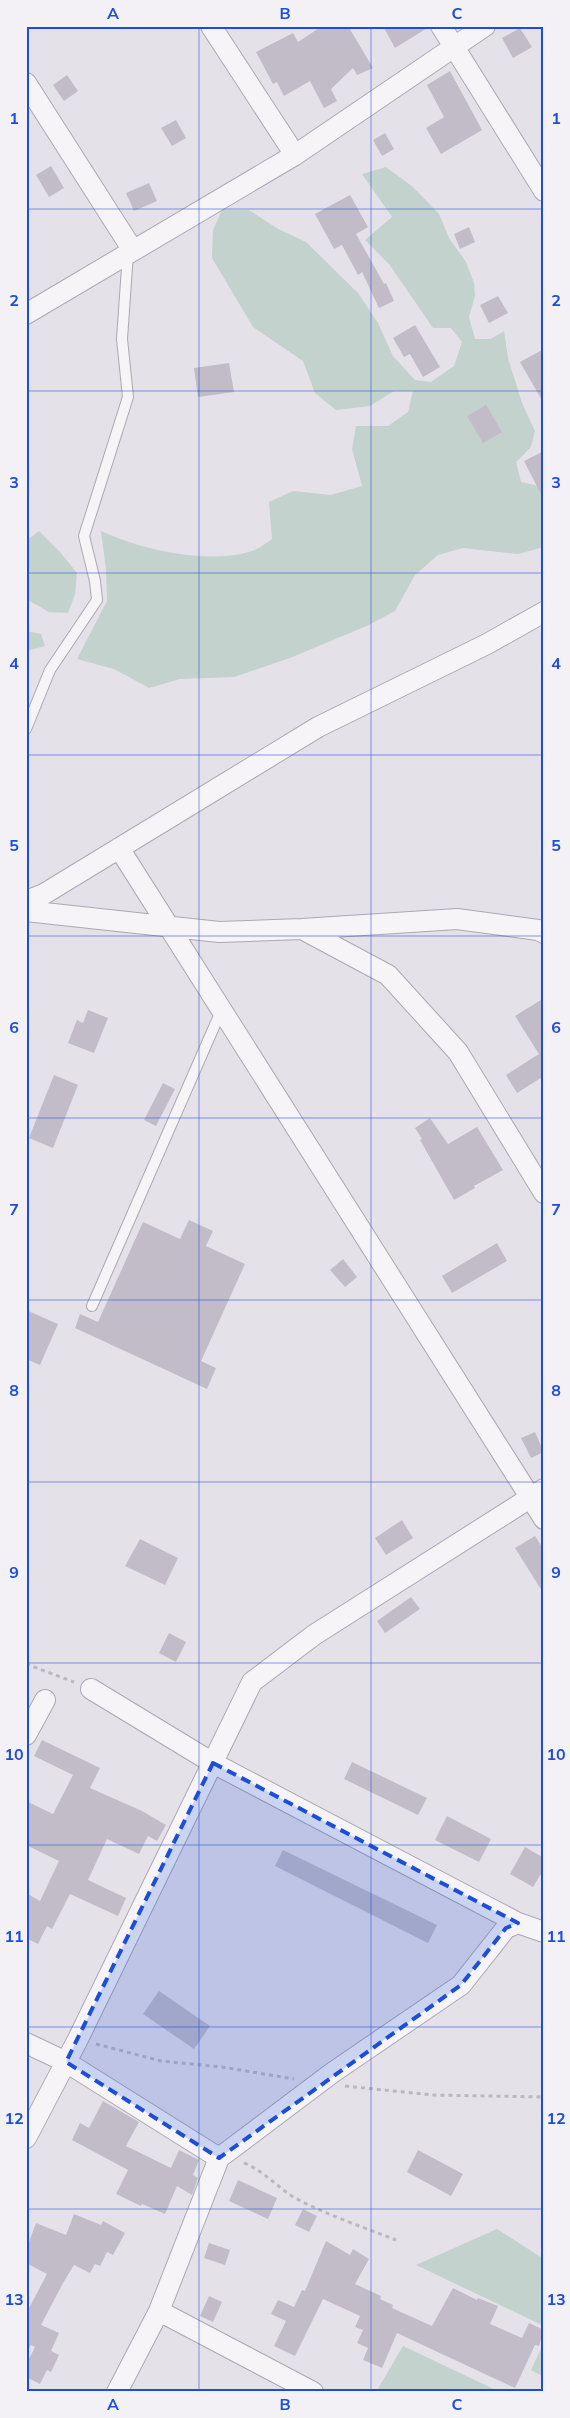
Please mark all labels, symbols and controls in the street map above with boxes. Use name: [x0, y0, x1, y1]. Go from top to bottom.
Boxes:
text: A: [107, 3, 119, 23]
text: B: [279, 3, 291, 23]
text: C: [452, 3, 463, 23]
text: 1: [9, 108, 19, 128]
text: 1: [551, 108, 561, 128]
text: 2: [9, 290, 19, 310]
text: 2: [551, 290, 561, 310]
text: 3: [9, 472, 19, 492]
text: 3: [551, 472, 561, 492]
text: 4: [9, 653, 19, 673]
text: 4: [551, 653, 561, 673]
text: 5: [9, 835, 19, 855]
text: 5: [551, 835, 561, 855]
text: 6: [9, 1017, 19, 1037]
text: 6: [551, 1017, 561, 1037]
text: 7: [9, 1199, 19, 1219]
text: 7: [551, 1199, 561, 1219]
text: 8: [9, 1380, 19, 1400]
text: 8: [551, 1380, 561, 1400]
text: 9: [9, 1562, 19, 1582]
text: 9: [551, 1562, 561, 1582]
text: 10: [4, 1744, 24, 1764]
text: 10: [546, 1744, 566, 1764]
text: 11: [4, 1926, 24, 1946]
text: 11: [546, 1926, 566, 1946]
text: 12: [4, 2108, 24, 2128]
text: 12: [546, 2108, 566, 2128]
text: 13: [4, 2289, 24, 2309]
text: 13: [546, 2289, 566, 2309]
text: A: [107, 2394, 119, 2414]
text: B: [279, 2394, 291, 2414]
text: C: [452, 2394, 463, 2414]

